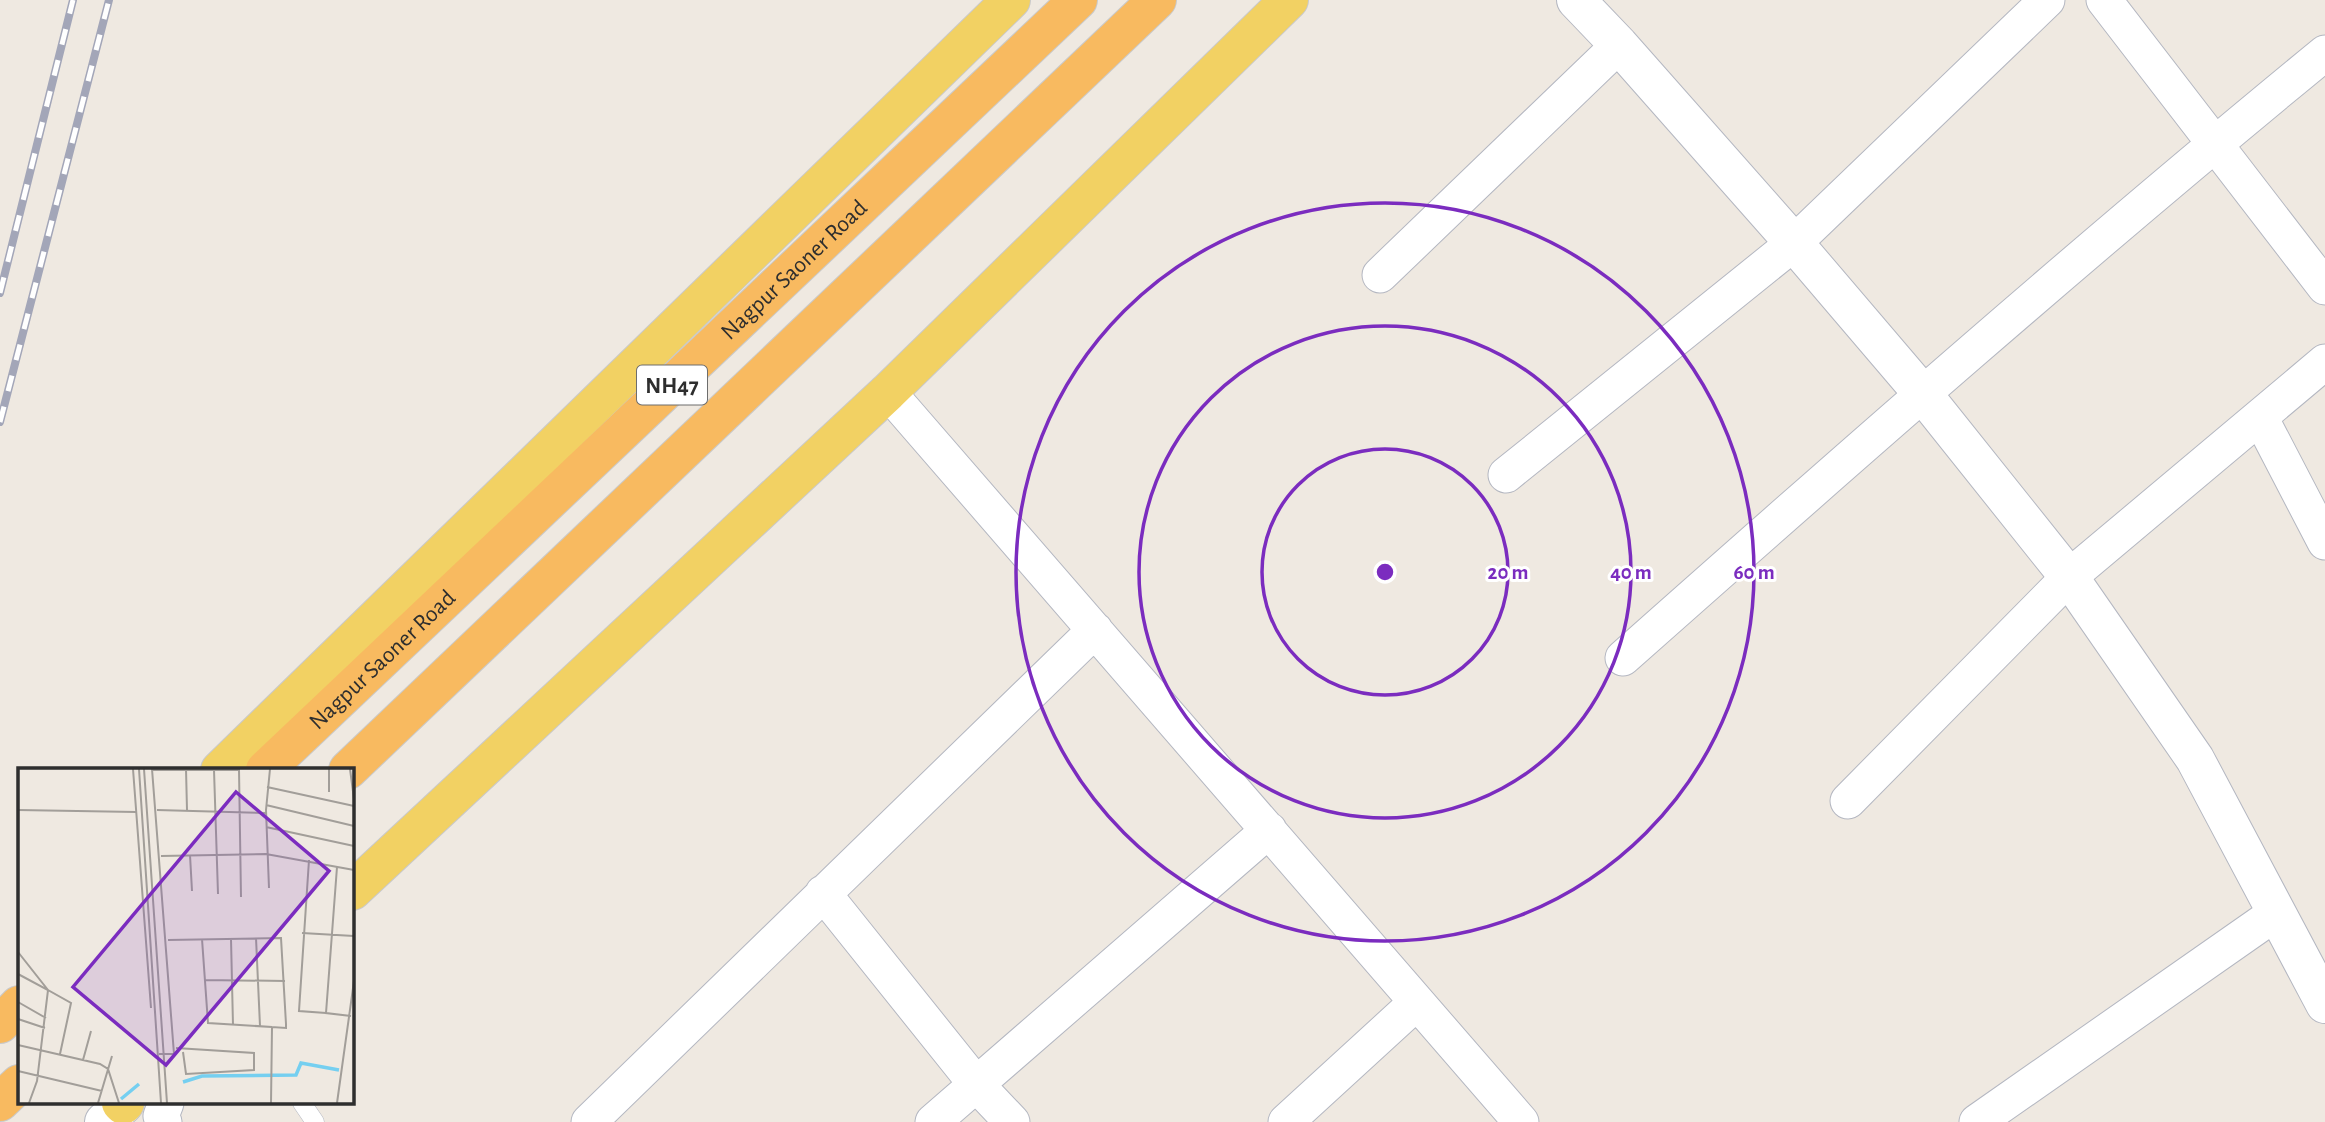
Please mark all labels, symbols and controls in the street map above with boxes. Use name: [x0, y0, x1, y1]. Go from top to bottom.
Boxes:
street label: Nagpur Saoner Road: [717, 196, 872, 345]
road number: NH47: [637, 366, 707, 404]
centre of rings: [1373, 560, 1397, 584]
text: 20 m: [1488, 562, 1528, 583]
text: 40 m: [1610, 562, 1652, 583]
text: 60 m: [1733, 562, 1775, 583]
street label: Nagpur Saoner Road: [305, 586, 460, 734]
inset map: [18, 768, 354, 1104]

